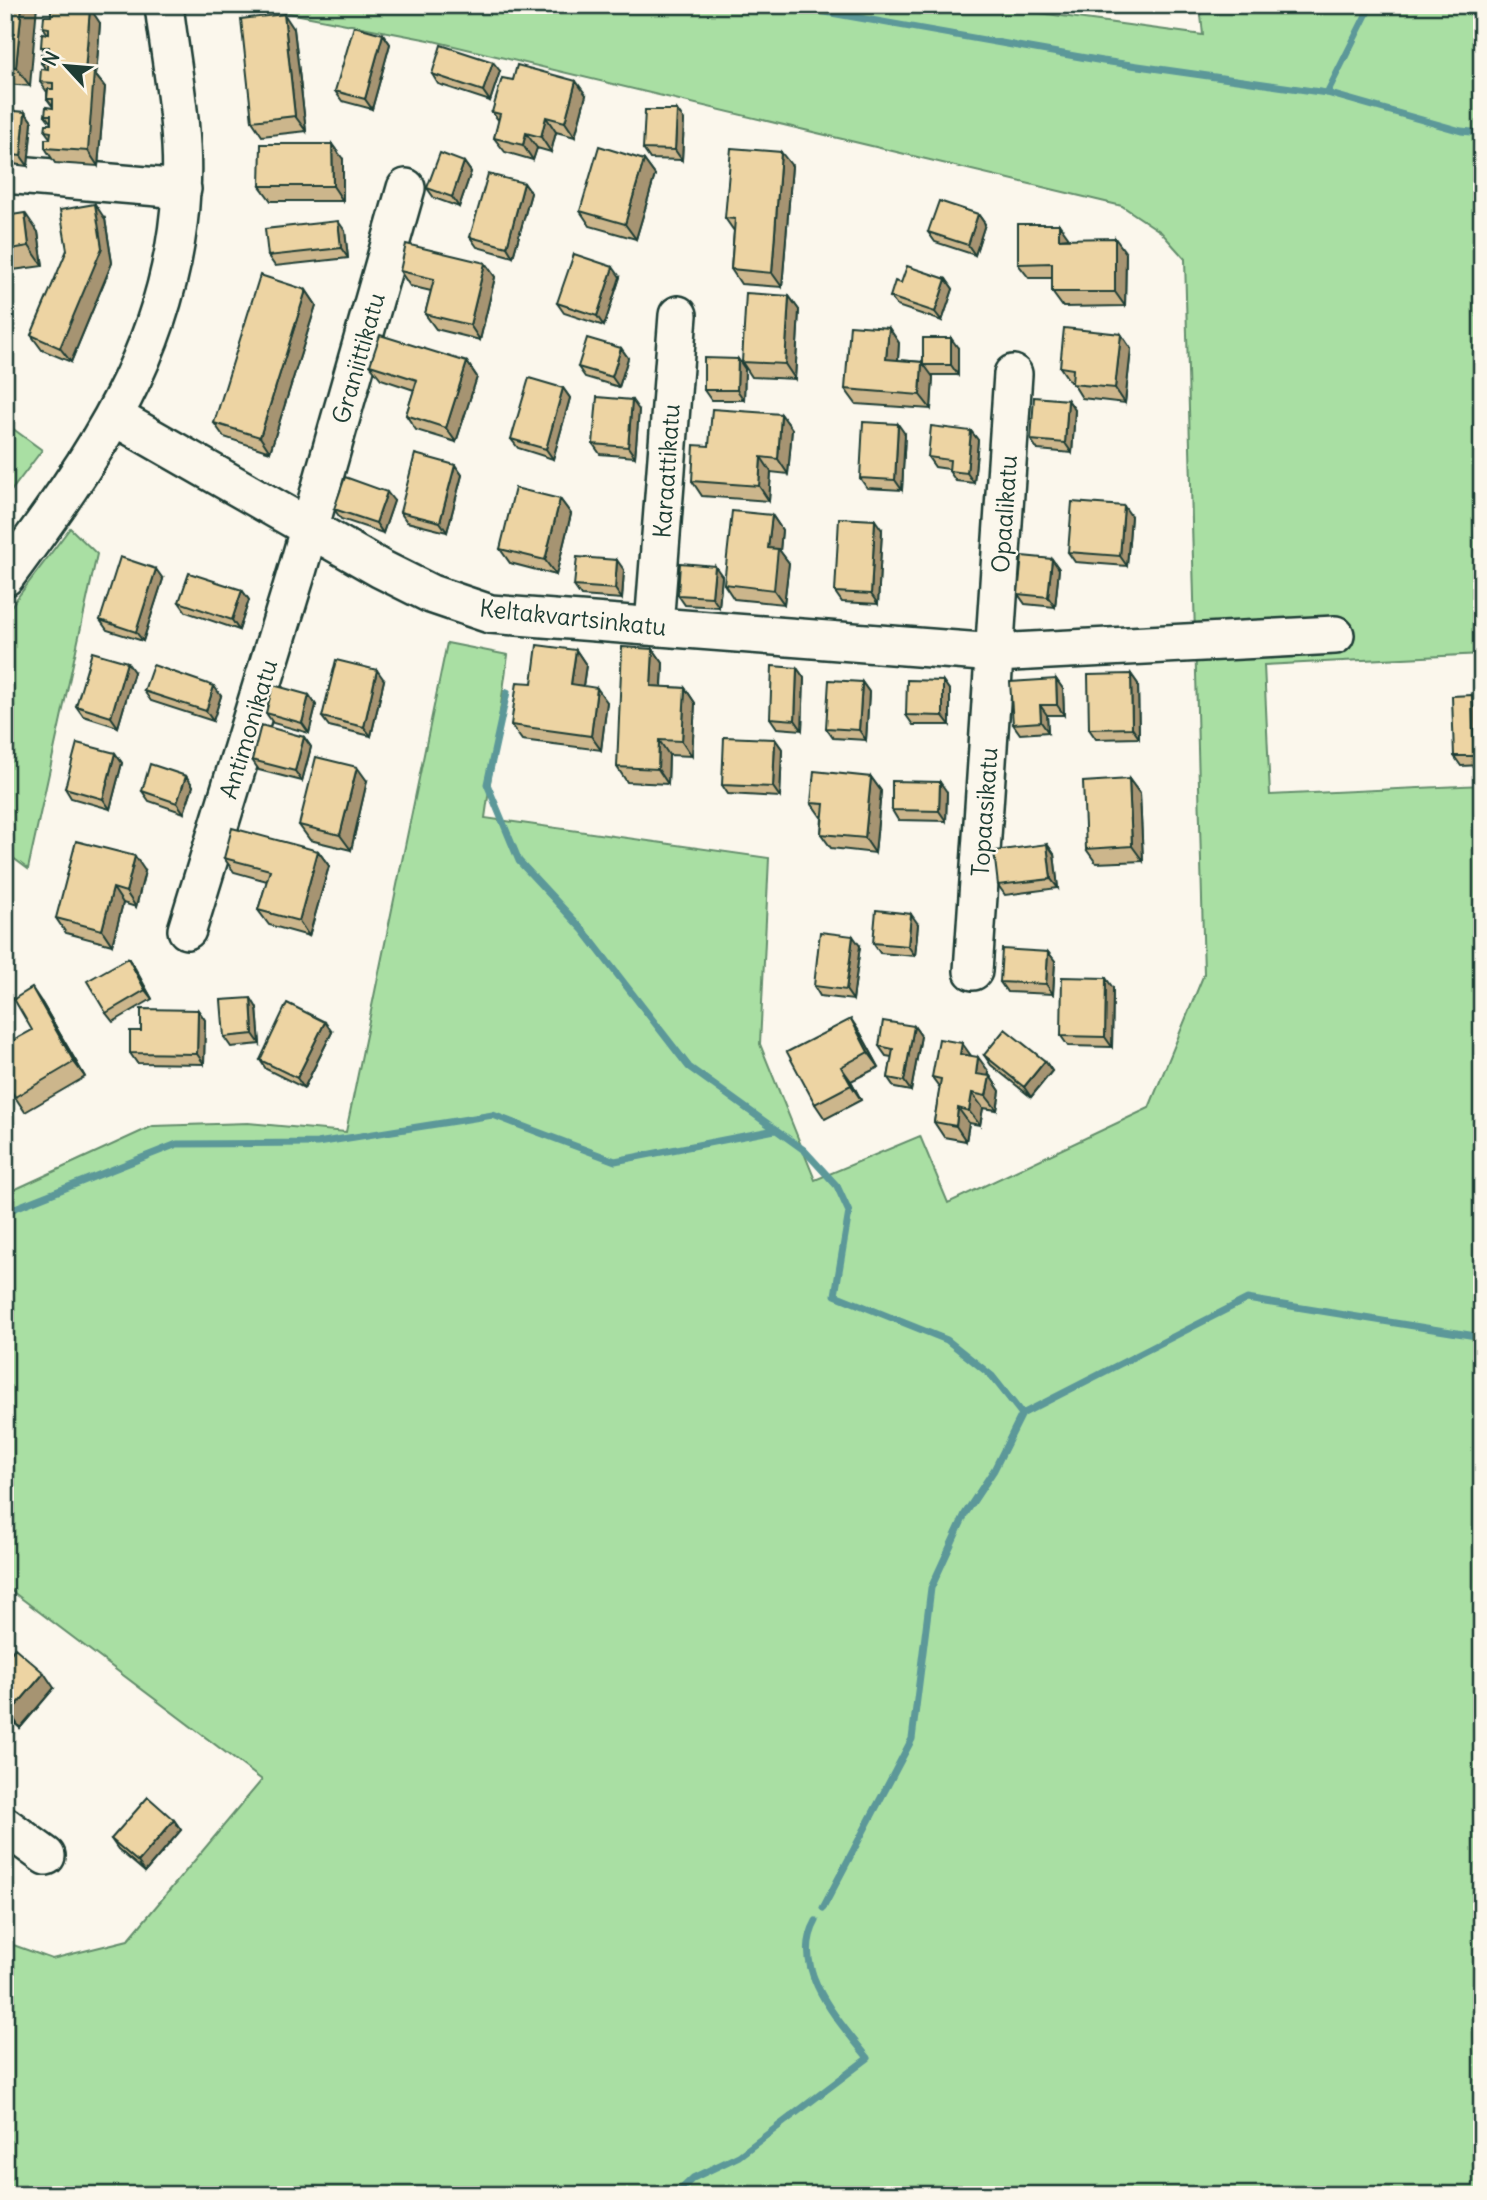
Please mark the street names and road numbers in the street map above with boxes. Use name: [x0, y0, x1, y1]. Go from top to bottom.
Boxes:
street label: Graniittikatu: [325, 289, 391, 427]
street label: Karaattikatu: [646, 403, 686, 539]
street label: Opaalikatu: [985, 454, 1023, 574]
street label: Keltakvartsinkatu: [478, 592, 668, 642]
street label: Antimonikatu: [213, 656, 283, 802]
street label: Topaasikatu: [965, 746, 1003, 878]

